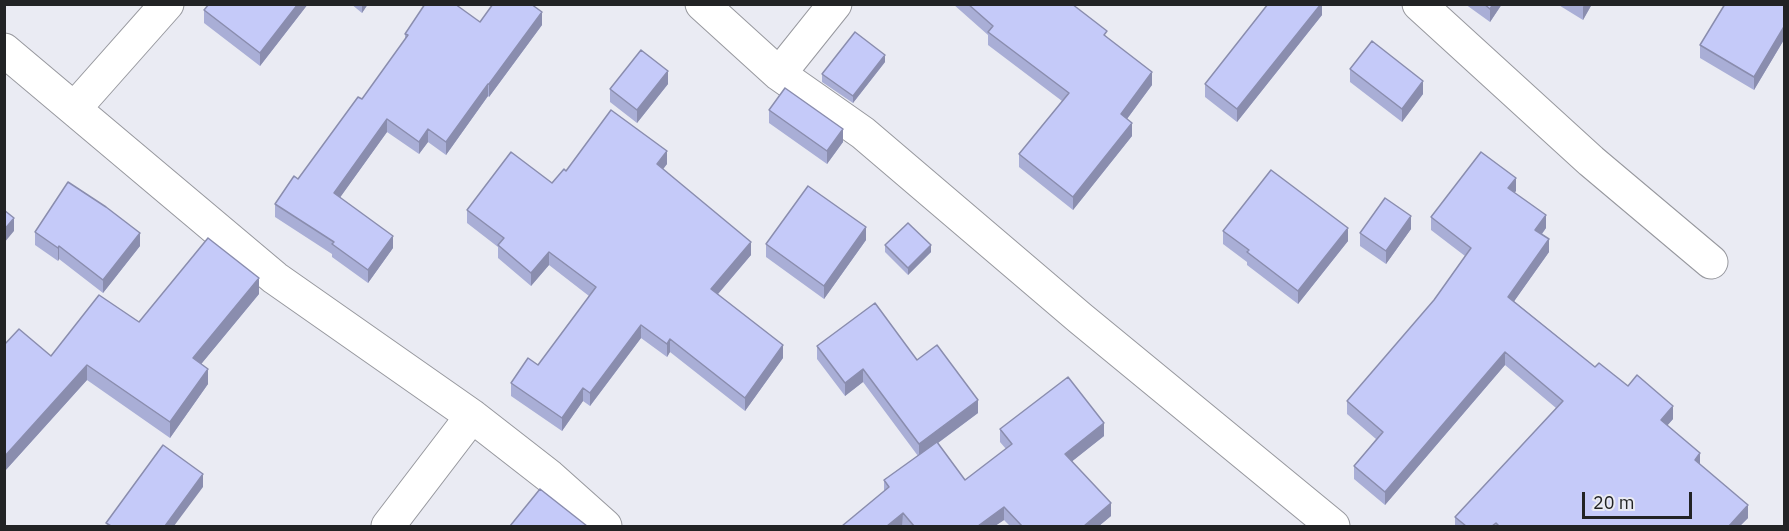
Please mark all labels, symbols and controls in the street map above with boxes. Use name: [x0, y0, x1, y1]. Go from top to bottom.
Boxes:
scale bar: [1585, 480, 1694, 518]
text: 20 m: [1593, 491, 1635, 514]

